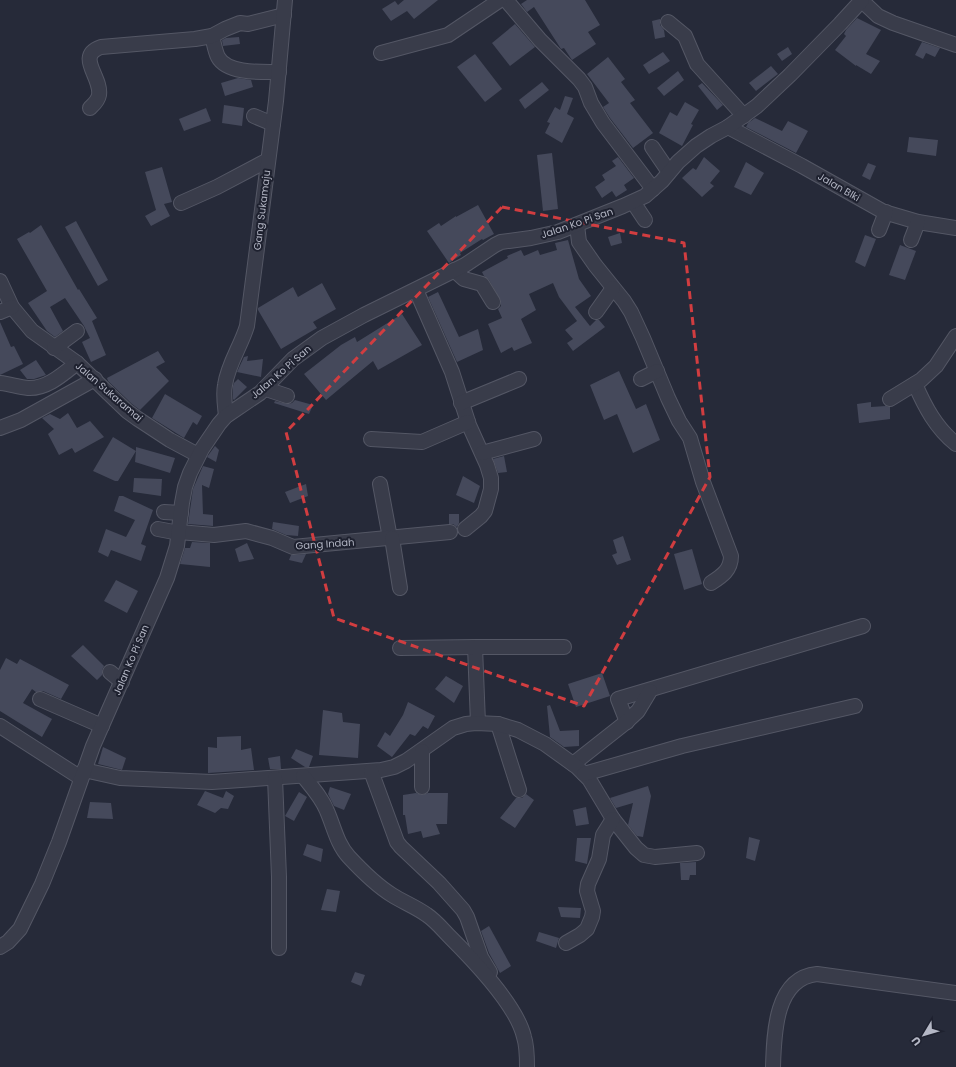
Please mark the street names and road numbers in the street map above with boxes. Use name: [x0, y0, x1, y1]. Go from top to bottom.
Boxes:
street label: Gang Sukamaju: [250, 169, 274, 251]
street label: Jalan Blki: [815, 169, 863, 205]
street label: Jalan Ko Pi San: [539, 204, 615, 242]
street label: Jalan Ko Pi San: [248, 342, 314, 402]
street label: Jalan Sukaramai: [72, 359, 146, 425]
street label: Gang Indah: [295, 534, 355, 554]
street label: Jalan Ko Pi San: [109, 622, 153, 698]

